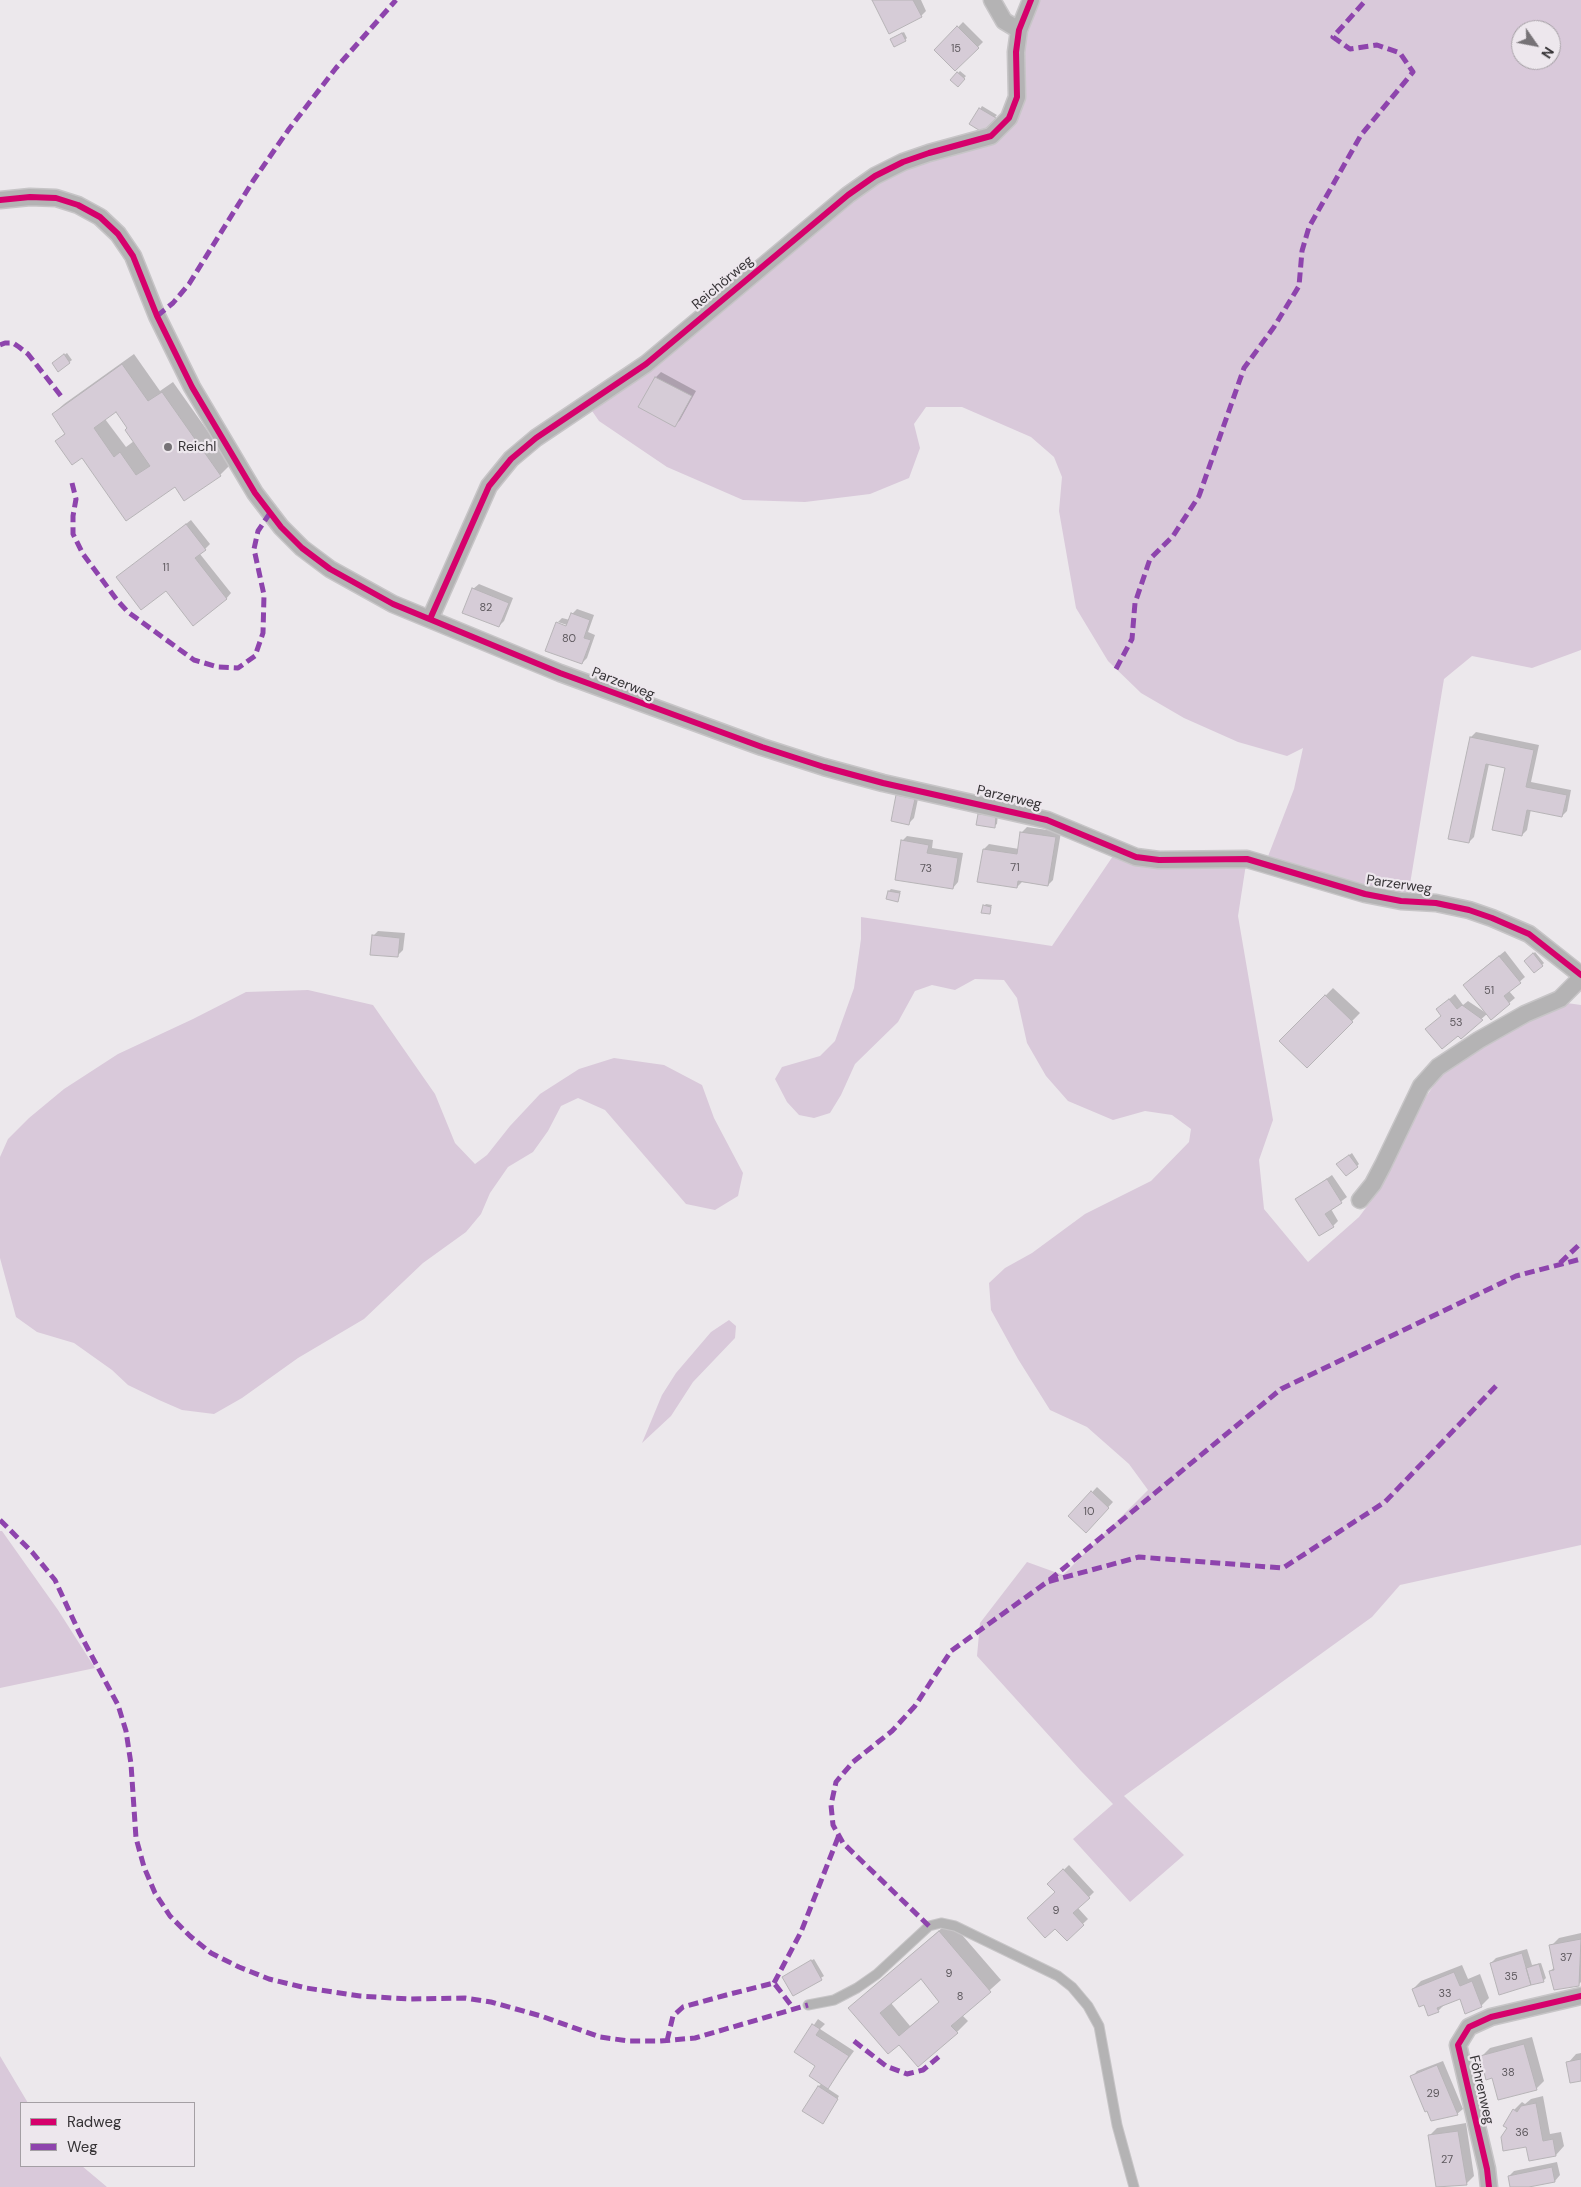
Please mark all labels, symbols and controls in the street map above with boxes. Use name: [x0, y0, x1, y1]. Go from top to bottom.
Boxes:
north arrow: [1511, 20, 1561, 70]
house number: 15: [951, 42, 961, 56]
text: N: [1537, 43, 1558, 62]
street label: Reichörweg: [689, 252, 757, 314]
place label: Reichl: [178, 439, 216, 455]
marker: Reichl: [162, 441, 174, 453]
house number: 11: [163, 561, 169, 575]
house number: 82: [480, 601, 492, 615]
house number: 80: [562, 632, 576, 646]
street label: Parzerweg: [589, 664, 657, 704]
street label: Parzerweg: [975, 782, 1043, 814]
house number: 71: [1010, 861, 1020, 875]
house number: 73: [920, 862, 932, 876]
street label: Parzerweg: [1365, 872, 1433, 898]
house number: 51: [1484, 984, 1494, 998]
house number: 53: [1449, 1016, 1463, 1030]
house number: 10: [1084, 1505, 1094, 1519]
house number: 9: [1053, 1904, 1059, 1918]
house number: 37: [1560, 1951, 1572, 1965]
house number: 9: [946, 1967, 952, 1981]
house number: 35: [1504, 1970, 1518, 1984]
house number: 33: [1438, 1987, 1452, 2001]
house number: 8: [957, 1990, 963, 2004]
street label: Föhrenweg: [1465, 2054, 1497, 2126]
house number: 38: [1501, 2066, 1515, 2080]
house number: 29: [1426, 2087, 1440, 2101]
legend: [20, 2102, 195, 2167]
text: Radweg: [67, 2112, 121, 2132]
house number: 36: [1515, 2126, 1529, 2140]
text: Weg: [67, 2137, 98, 2157]
house number: 27: [1441, 2153, 1453, 2167]

